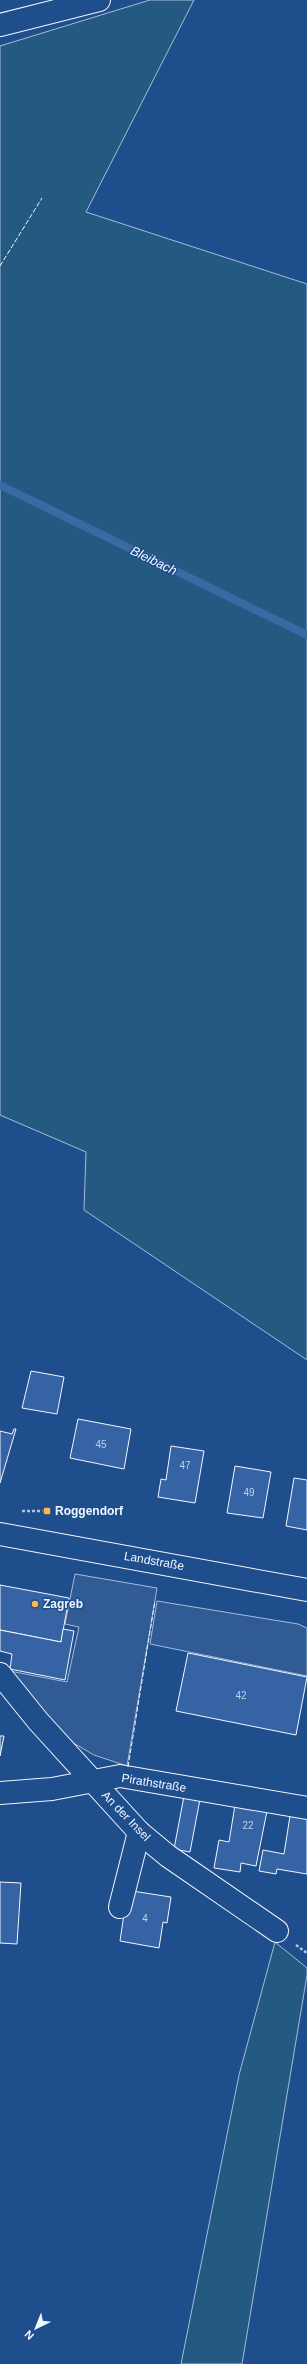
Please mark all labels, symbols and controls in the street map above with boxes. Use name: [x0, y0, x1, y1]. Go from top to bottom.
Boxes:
water label: Bleibach: [128, 543, 179, 578]
house number: 45: [95, 1439, 107, 1450]
house number: 47: [179, 1460, 191, 1471]
house number: 49: [243, 1487, 255, 1498]
place label: Roggendorf: [55, 1504, 124, 1518]
marker: Roggendorf: [42, 1506, 52, 1516]
street label: Landstraße: [123, 1549, 185, 1573]
place label: Zagreb: [43, 1597, 83, 1611]
marker: Zagreb: [30, 1599, 40, 1609]
house number: 42: [235, 1690, 247, 1701]
street label: Pirathstraße: [121, 1771, 188, 1795]
street label: An der Insel: [99, 1788, 153, 1844]
house number: 22: [242, 1820, 254, 1831]
house number: 4: [142, 1913, 148, 1924]
north arrow: [16, 2308, 56, 2348]
text: N: [22, 2328, 36, 2342]

